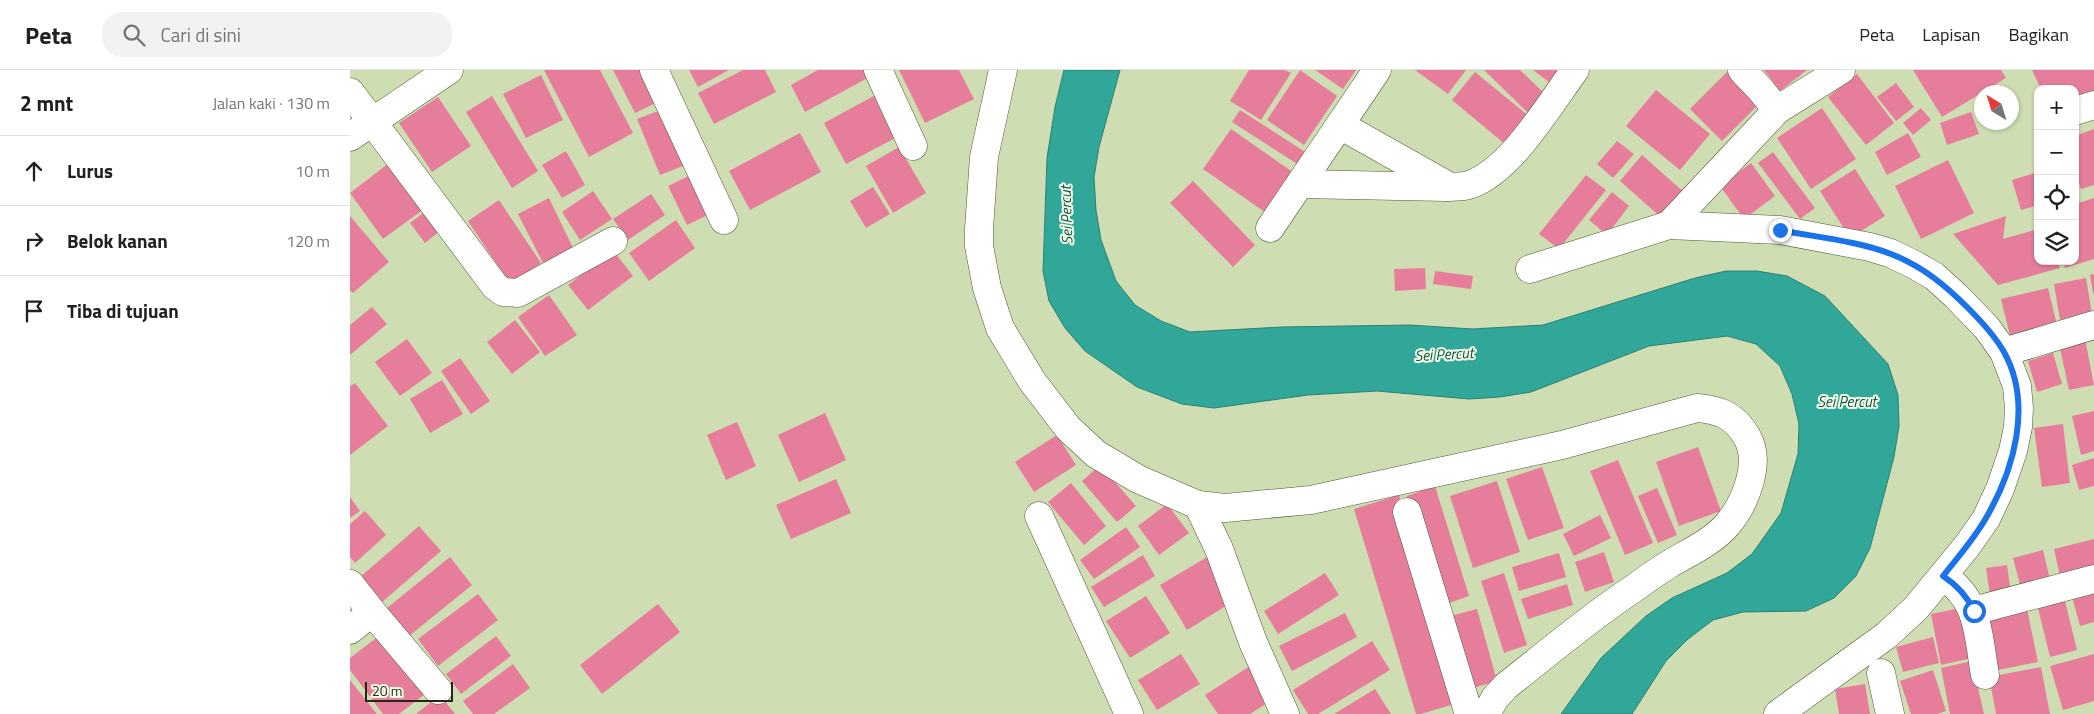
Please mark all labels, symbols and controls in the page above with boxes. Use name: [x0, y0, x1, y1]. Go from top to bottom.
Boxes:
search box: [102, 12, 452, 57]
text: Peta: [25, 17, 72, 53]
text: Cari di sini: [160, 20, 241, 49]
icon: search: [120, 21, 148, 49]
text: Peta: [1859, 21, 1894, 48]
text: Lapisan: [1922, 21, 1980, 48]
text: Bagikan: [2008, 21, 2069, 48]
north arrow: [1974, 85, 2019, 130]
map controls: [2034, 85, 2079, 265]
button: +: [2034, 85, 2079, 130]
text: 2 mnt: [20, 87, 73, 119]
text: Jalan kaki · 130 m: [212, 91, 330, 115]
button: −: [2034, 130, 2079, 175]
text: Lurus: [67, 156, 113, 185]
icon: ahead: [20, 157, 48, 185]
text: 10 m: [295, 159, 330, 183]
button: locate: [2034, 175, 2079, 220]
water label: Sei Percut: [1053, 183, 1079, 245]
route end: [1769, 219, 1792, 242]
button: layers: [2034, 220, 2079, 265]
text: Belok kanan: [67, 226, 168, 255]
icon: right: [20, 227, 48, 255]
text: 120 m: [286, 229, 330, 253]
text: Tiba di tujuan: [67, 296, 179, 325]
icon: arrive: [20, 297, 48, 325]
water label: Sei Percut: [1414, 341, 1476, 367]
water label: Sei Percut: [1818, 390, 1879, 413]
route start: [1963, 600, 1986, 623]
scale bar: [365, 679, 452, 702]
text: 20 m: [372, 680, 402, 701]

